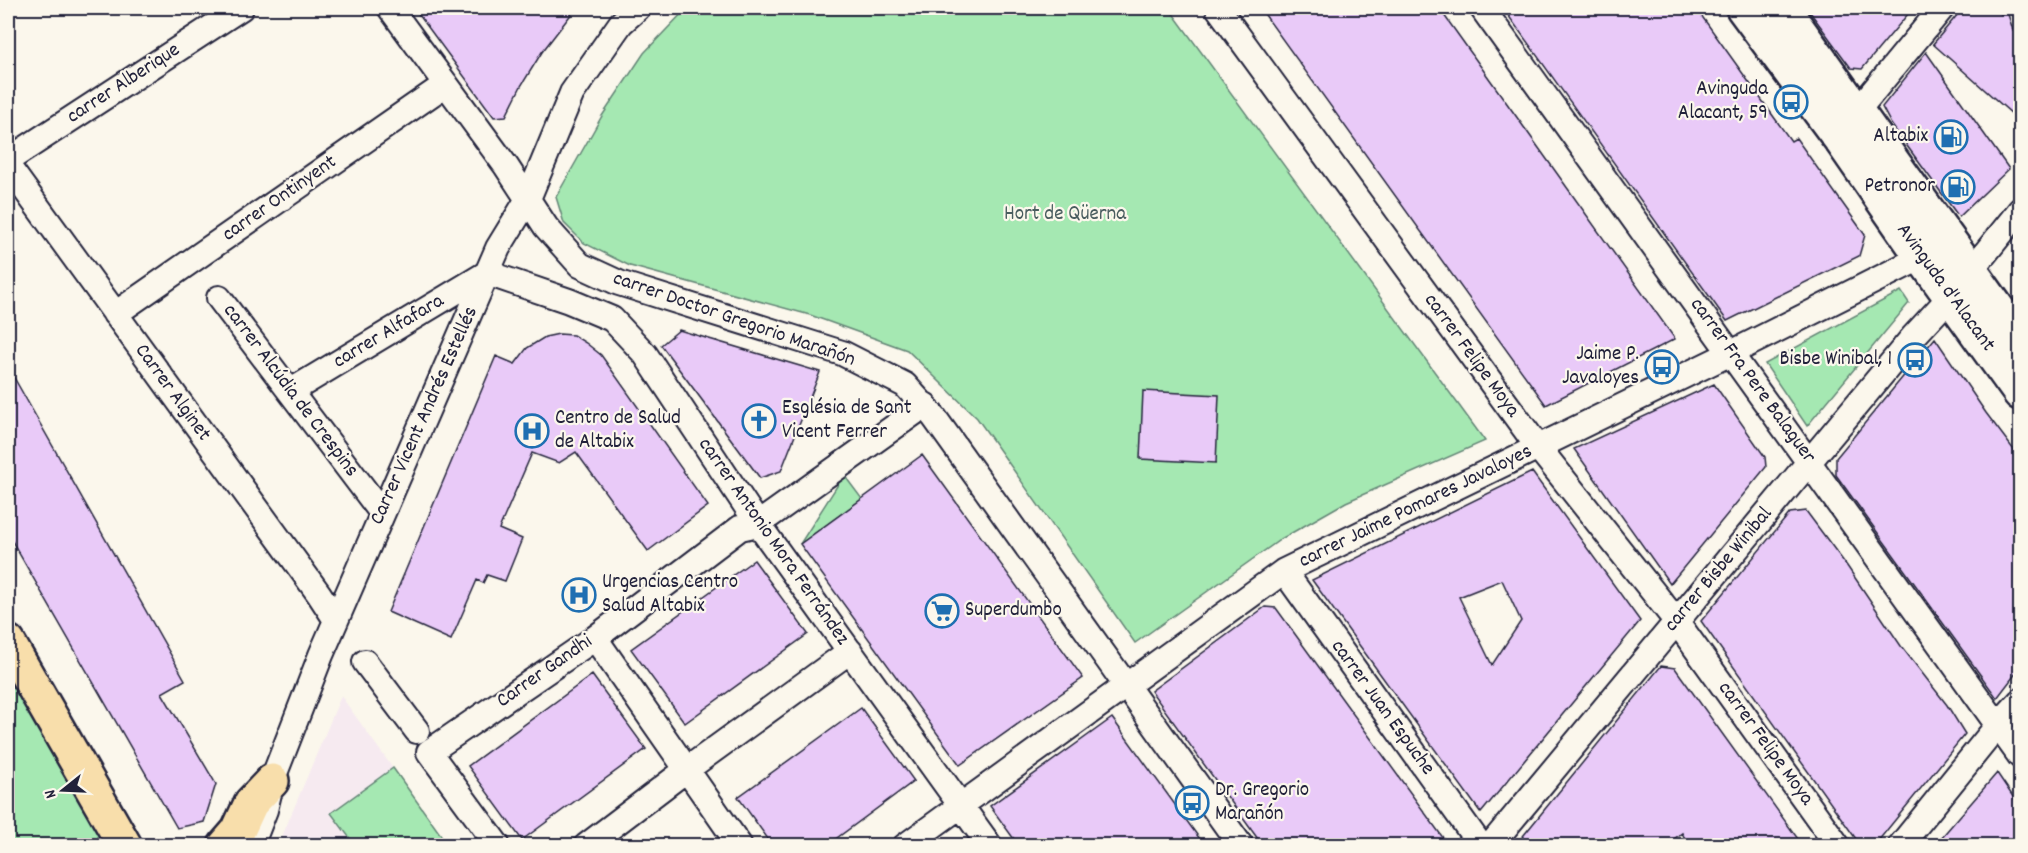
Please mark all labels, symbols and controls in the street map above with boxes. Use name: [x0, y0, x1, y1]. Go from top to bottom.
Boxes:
street label: carrer Alberique: [61, 36, 187, 132]
place label: Avinguda Alacant, 59: [1678, 75, 1769, 129]
bus stop icon: Avinguda Alacant, 59: [1773, 84, 1809, 120]
fuel station icon: Altabix: [1933, 119, 1969, 155]
place label: Altabix: [1873, 122, 1928, 152]
street label: carrer Ontinyent: [217, 148, 344, 250]
fuel station icon: Petronor: [1940, 169, 1976, 205]
place label: Petronor: [1865, 172, 1935, 202]
park label: Hort de Qüerna: [1004, 200, 1127, 230]
street label: Avinguda d'Alacant: [1888, 217, 2002, 359]
street label: carrer Doctor Gregorio Marañón: [609, 264, 859, 376]
street label: carrer Alfafara: [328, 287, 451, 377]
street label: carrer Felipe Moya: [1416, 288, 1527, 425]
street label: carrer Fra Pere Balaguer: [1682, 292, 1822, 470]
street label: carrer Alcúdia de Crespins: [215, 298, 365, 484]
street label: Carrer Vicent Andrés Estellés: [363, 302, 487, 530]
street label: Carrer Alginet: [126, 338, 218, 448]
place label: Jaime P. Javaloyes: [1562, 340, 1639, 394]
bus stop icon: Bisbe Winibal, 1: [1897, 342, 1933, 378]
place label: Bisbe Winibal, 1: [1779, 345, 1892, 375]
bus stop icon: Jaime P. Javaloyes: [1644, 349, 1680, 385]
place label: Església de Sant Vicent Ferrer: [782, 394, 912, 448]
church icon: Església de Sant Vicent Ferrer: [741, 403, 777, 439]
place label: Centro de Salud de Altabix: [555, 404, 681, 458]
hospital icon: Centro de Salud de Altabix: [514, 413, 550, 449]
street label: carrer Antonio Mora Ferrández: [690, 432, 856, 652]
street label: carrer Jaime Pomares Javaloyes: [1294, 437, 1538, 577]
street label: carrer Bisbe Winibal: [1658, 501, 1780, 639]
place label: Urgencias Centro Salud Altabix: [602, 568, 738, 622]
hospital icon: Urgencias Centro Salud Altabix: [561, 577, 597, 613]
supermarket icon: Superdumbo: [924, 593, 960, 629]
place label: Superdumbo: [965, 596, 1062, 626]
street label: Carrer Gandhi: [491, 628, 599, 716]
street label: carrer Juan Espuche: [1322, 634, 1442, 782]
street label: carrer Felipe Moya: [1710, 676, 1821, 813]
north arrow: [33, 760, 93, 820]
place label: Dr. Gregorio Marañón: [1215, 776, 1309, 830]
bus stop icon: Dr. Gregorio Marañón: [1174, 785, 1210, 821]
text: N: [39, 786, 63, 801]

